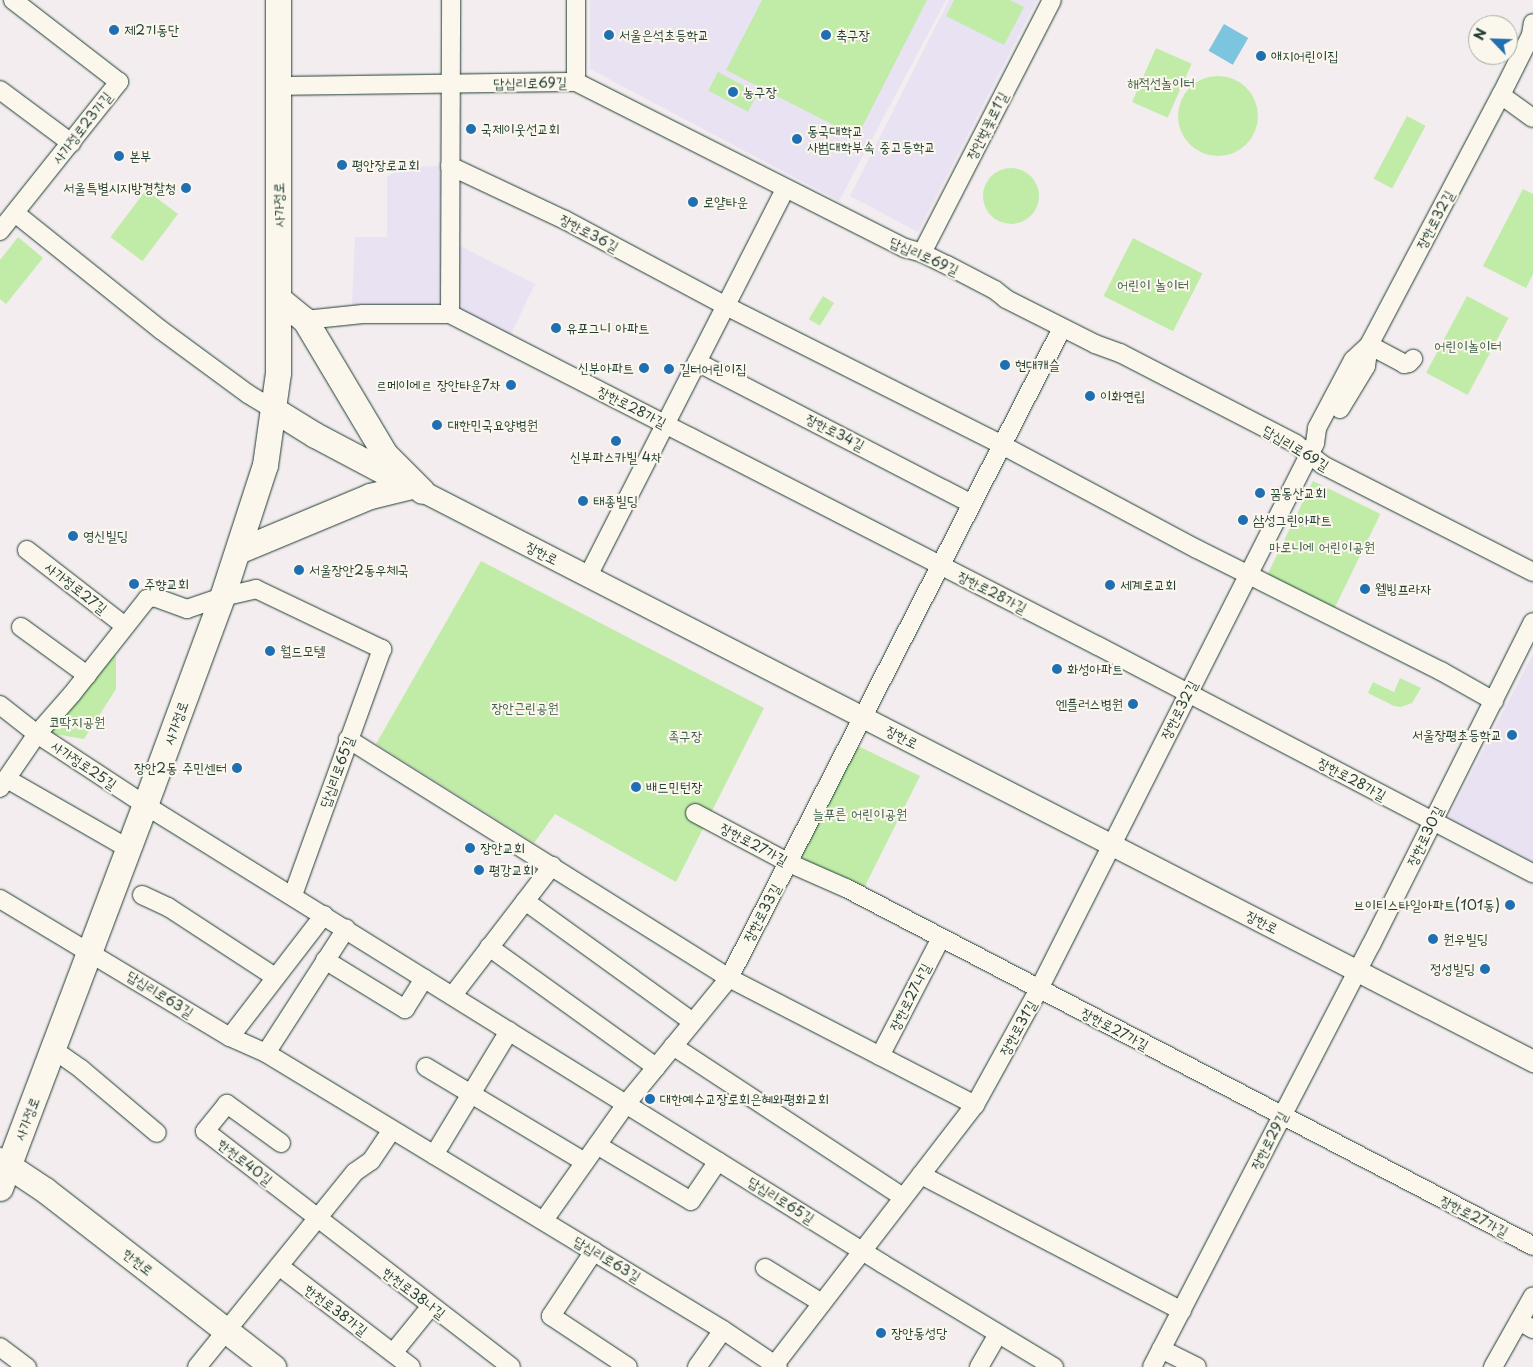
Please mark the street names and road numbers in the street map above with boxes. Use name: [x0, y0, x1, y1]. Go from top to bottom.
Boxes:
street label: 답십리로69길: [493, 74, 567, 92]
street label: 사가정로23가길: [49, 89, 115, 167]
street label: 장안벚꽃로1길: [963, 89, 1011, 163]
street label: 사가정로: [270, 182, 288, 228]
street label: 장한로32길: [1413, 188, 1457, 252]
street label: 장한로36길: [557, 211, 621, 255]
street label: 답십리로69길: [887, 233, 961, 279]
street label: 장한로28가길: [595, 382, 669, 432]
street label: 장한로34길: [803, 410, 867, 454]
street label: 답십리로69길: [1260, 422, 1332, 474]
street label: 장한로: [523, 538, 561, 568]
street label: 사가정로27길: [42, 559, 110, 617]
street label: 장한로28가길: [955, 567, 1029, 617]
street label: 장한로32길: [1157, 678, 1201, 742]
street label: 사가정로: [160, 699, 192, 747]
street label: 장한로: [883, 722, 921, 752]
street label: 답십리로65길: [316, 734, 358, 810]
street label: 사가정로25길: [48, 737, 120, 793]
street label: 장한로28가길: [1315, 754, 1389, 804]
street label: 장한로30길: [1403, 803, 1447, 869]
street label: 장한로27가길: [717, 819, 791, 869]
street label: 장한로33길: [740, 881, 784, 945]
street label: 장한로: [1243, 907, 1281, 937]
street label: 장한로27나길: [886, 960, 934, 1034]
street label: 답십리로63길: [124, 967, 196, 1021]
street label: 장한로31길: [996, 997, 1040, 1059]
street label: 장한로27가길: [1078, 1004, 1152, 1054]
street label: 사가정로: [11, 1095, 43, 1143]
street label: 장한로29길: [1247, 1109, 1291, 1173]
street label: 한천로40길: [214, 1136, 276, 1188]
street label: 답십리로65길: [745, 1173, 817, 1227]
street label: 장한로27가길: [1437, 1192, 1511, 1240]
street label: 답십리로63길: [570, 1232, 644, 1286]
street label: 한천로: [120, 1245, 156, 1279]
street label: 한천로38나길: [379, 1264, 449, 1322]
street label: 한천로38가길: [301, 1281, 371, 1339]

